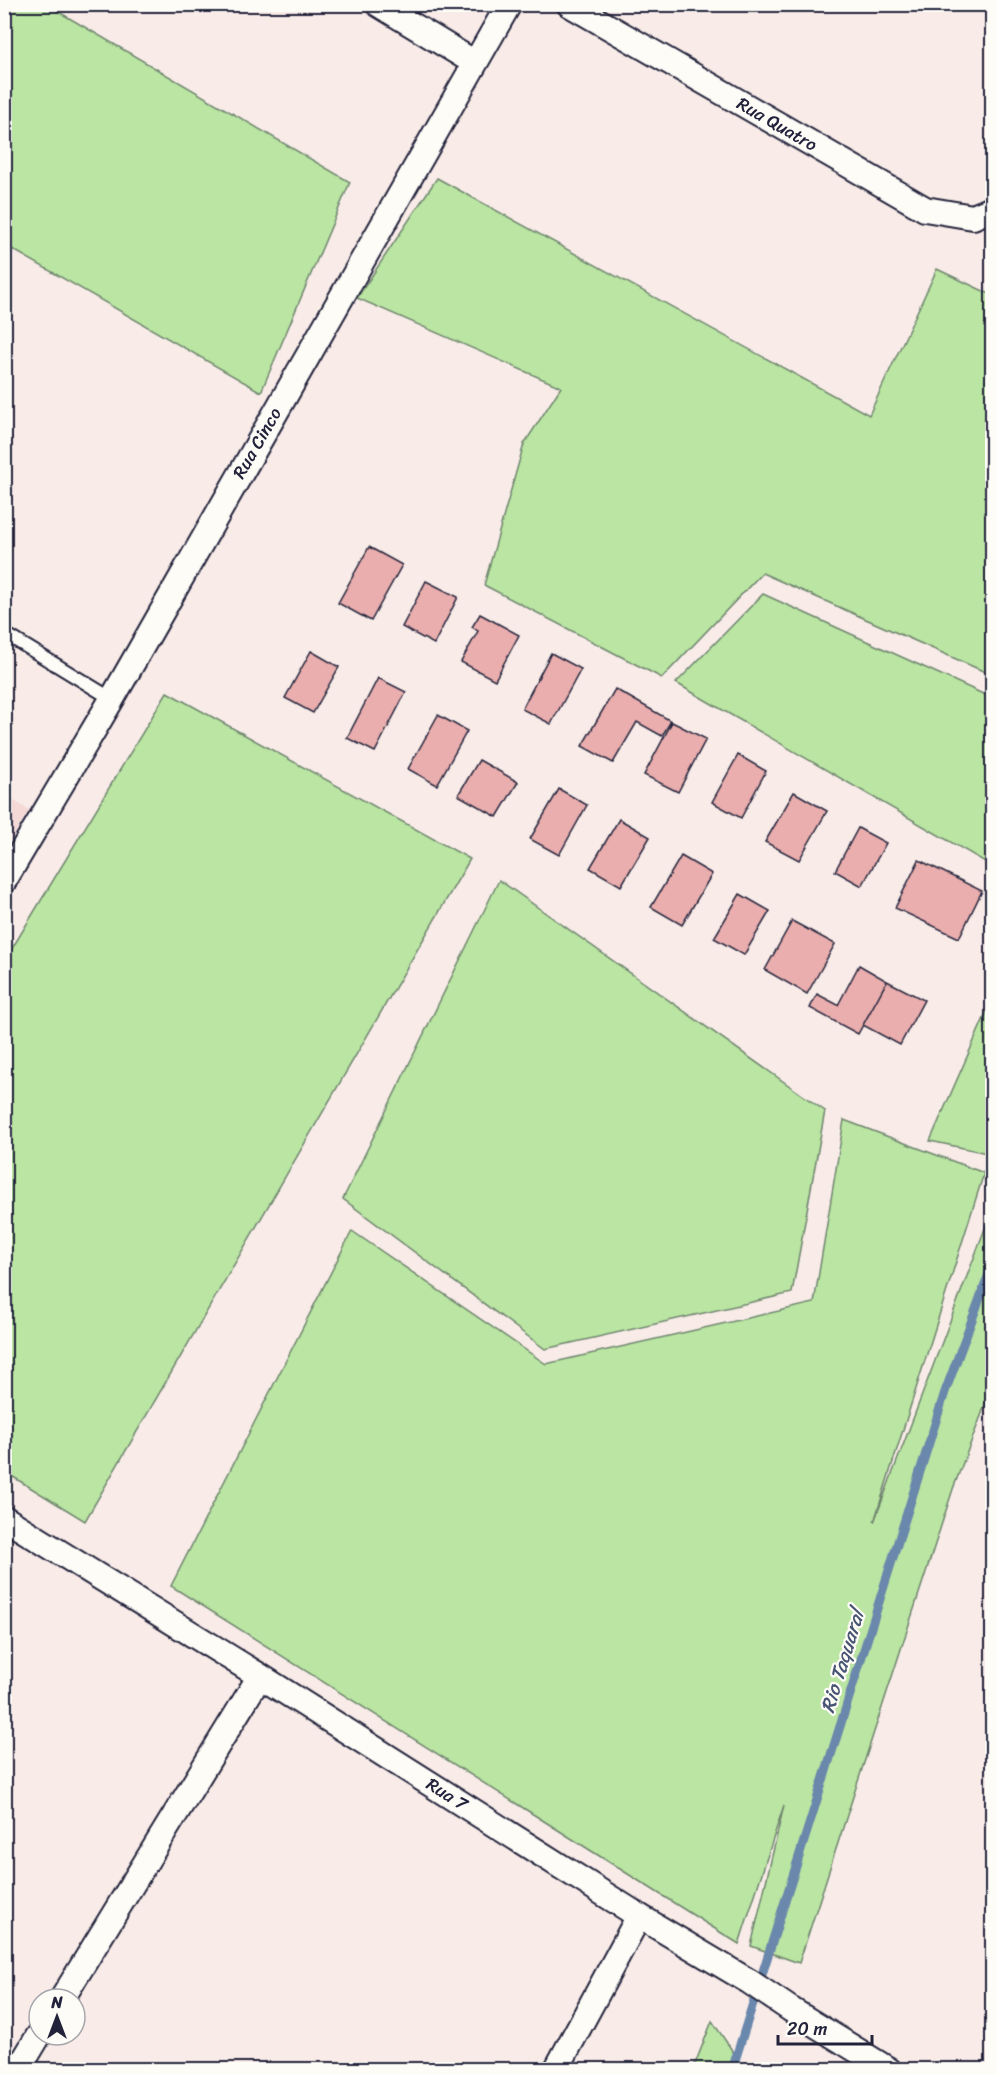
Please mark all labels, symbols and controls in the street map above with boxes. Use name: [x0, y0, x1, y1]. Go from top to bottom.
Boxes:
street label: Rua Quatro: [730, 88, 824, 160]
street label: Rua Cinco: [224, 401, 290, 485]
water label: Rio Taquaral: [810, 1601, 876, 1717]
street label: Rua 7: [420, 1769, 476, 1820]
north arrow: [27, 1987, 87, 2047]
text: N: [50, 1988, 63, 2017]
scale bar: [778, 2008, 872, 2046]
text: 20 m: [787, 2013, 827, 2045]

